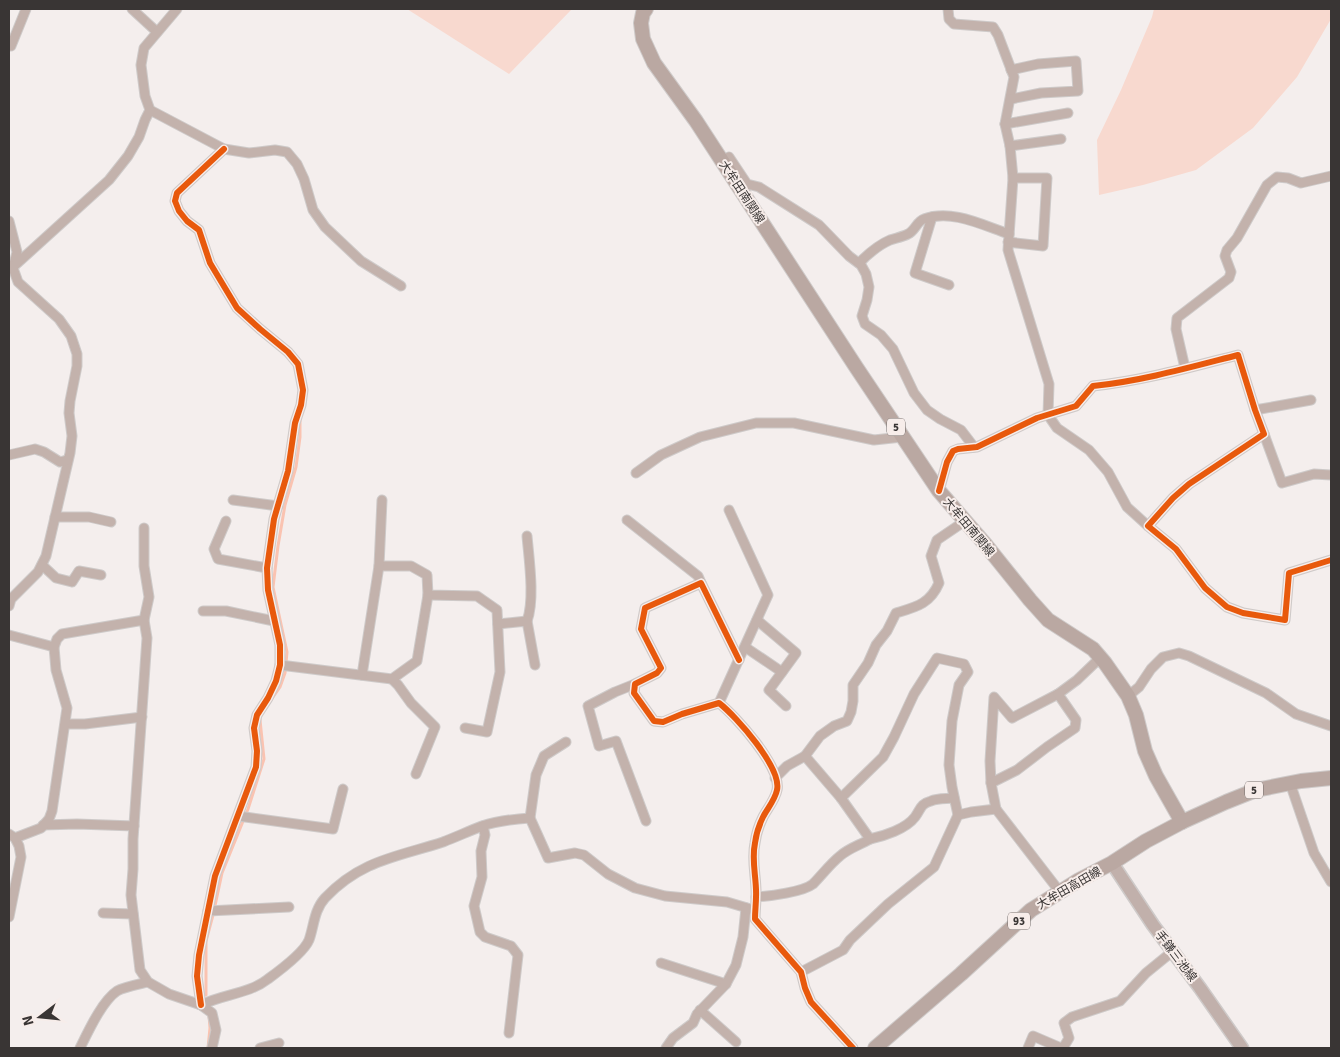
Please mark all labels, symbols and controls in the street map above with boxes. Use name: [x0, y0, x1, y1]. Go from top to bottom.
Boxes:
street label: 大牟田南関線: [716, 158, 767, 227]
road number: 5: [887, 418, 905, 436]
street label: 大牟田南関線: [940, 495, 998, 560]
road number: 5: [1245, 782, 1263, 798]
street label: 大牟田高田線: [1034, 864, 1104, 913]
road number: 93: [1008, 912, 1030, 929]
street label: 手鎌三池線: [1152, 928, 1200, 985]
north arrow: [15, 992, 65, 1042]
text: N: [18, 1013, 37, 1027]

